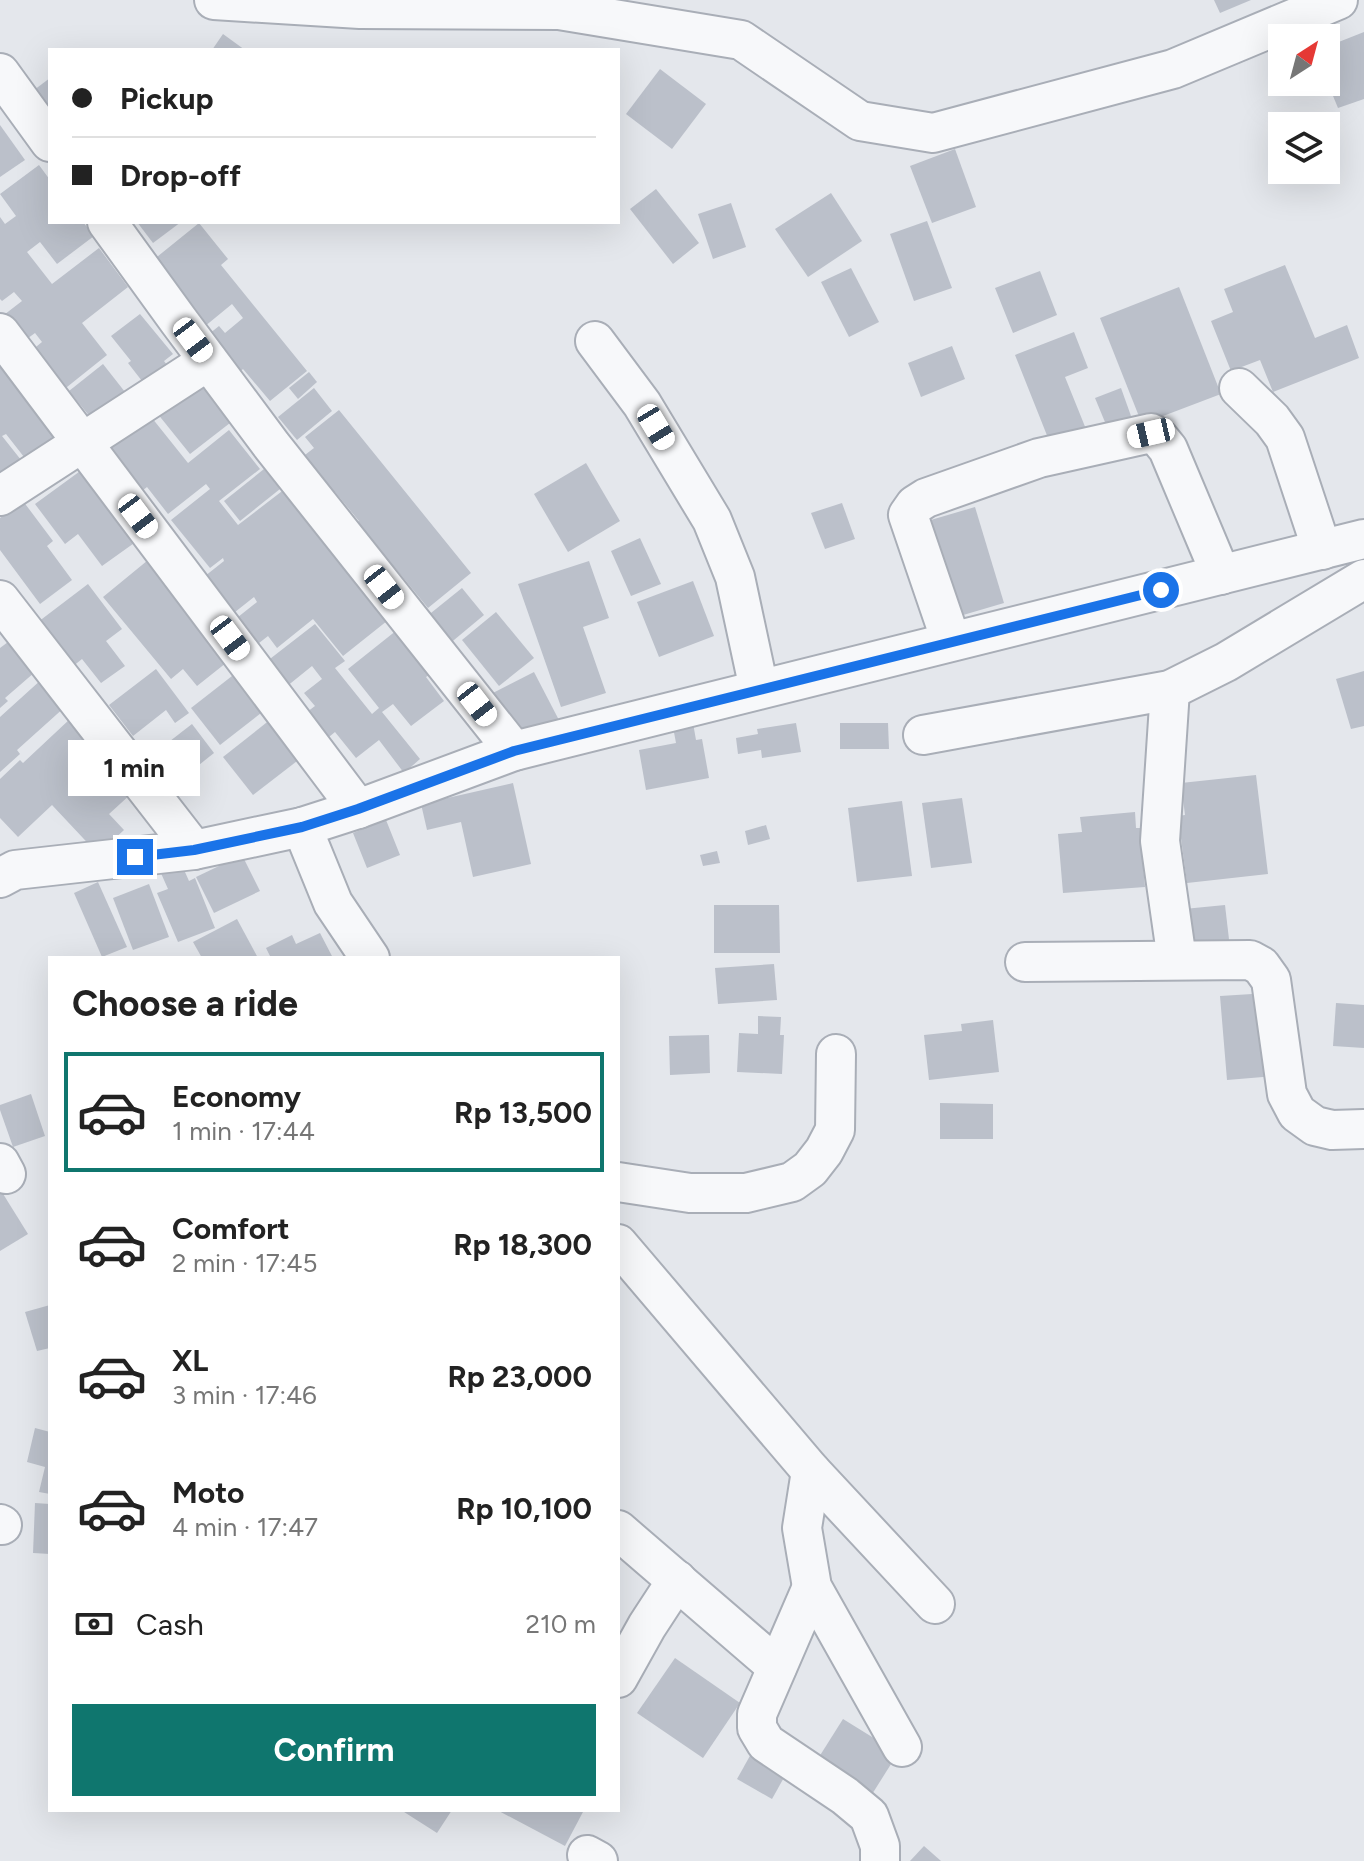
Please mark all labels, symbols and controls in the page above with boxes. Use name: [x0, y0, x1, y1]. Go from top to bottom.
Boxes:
north arrow: [1268, 24, 1340, 96]
map controls: [1268, 24, 1340, 184]
text: Pickup: [120, 80, 214, 117]
button: layers: [1268, 112, 1340, 184]
text: Drop-off: [120, 157, 241, 194]
car: [169, 314, 217, 366]
car: [633, 400, 679, 454]
car: [1125, 416, 1177, 450]
car: [114, 490, 162, 542]
car: [360, 561, 408, 613]
route start: [1143, 572, 1179, 608]
car: [206, 612, 254, 664]
car: [453, 678, 501, 730]
callout: 1 min: [69, 741, 201, 797]
text: 1 min: [103, 752, 165, 784]
route end: [117, 839, 153, 875]
text: Choose a ride: [72, 982, 298, 1025]
icon: car: [76, 1076, 148, 1148]
text: Economy: [172, 1078, 301, 1115]
text: Rp 13,500: [454, 1094, 592, 1131]
text: 1 min · 17:44: [172, 1115, 315, 1147]
icon: car: [76, 1208, 148, 1280]
text: Comfort: [172, 1210, 290, 1247]
text: Rp 18,300: [453, 1226, 592, 1263]
text: 2 min · 17:45: [172, 1247, 317, 1279]
icon: car: [76, 1340, 148, 1412]
text: XL: [172, 1342, 208, 1379]
text: Rp 23,000: [447, 1358, 592, 1395]
text: 3 min · 17:46: [172, 1379, 317, 1411]
icon: car: [76, 1472, 148, 1544]
text: Moto: [172, 1474, 244, 1511]
text: Rp 10,100: [456, 1490, 592, 1527]
text: 4 min · 17:47: [172, 1511, 318, 1543]
icon: cash: [72, 1602, 116, 1646]
text: Cash: [136, 1606, 204, 1643]
text: 210 m: [526, 1608, 596, 1640]
button: Confirm: [72, 1704, 596, 1796]

